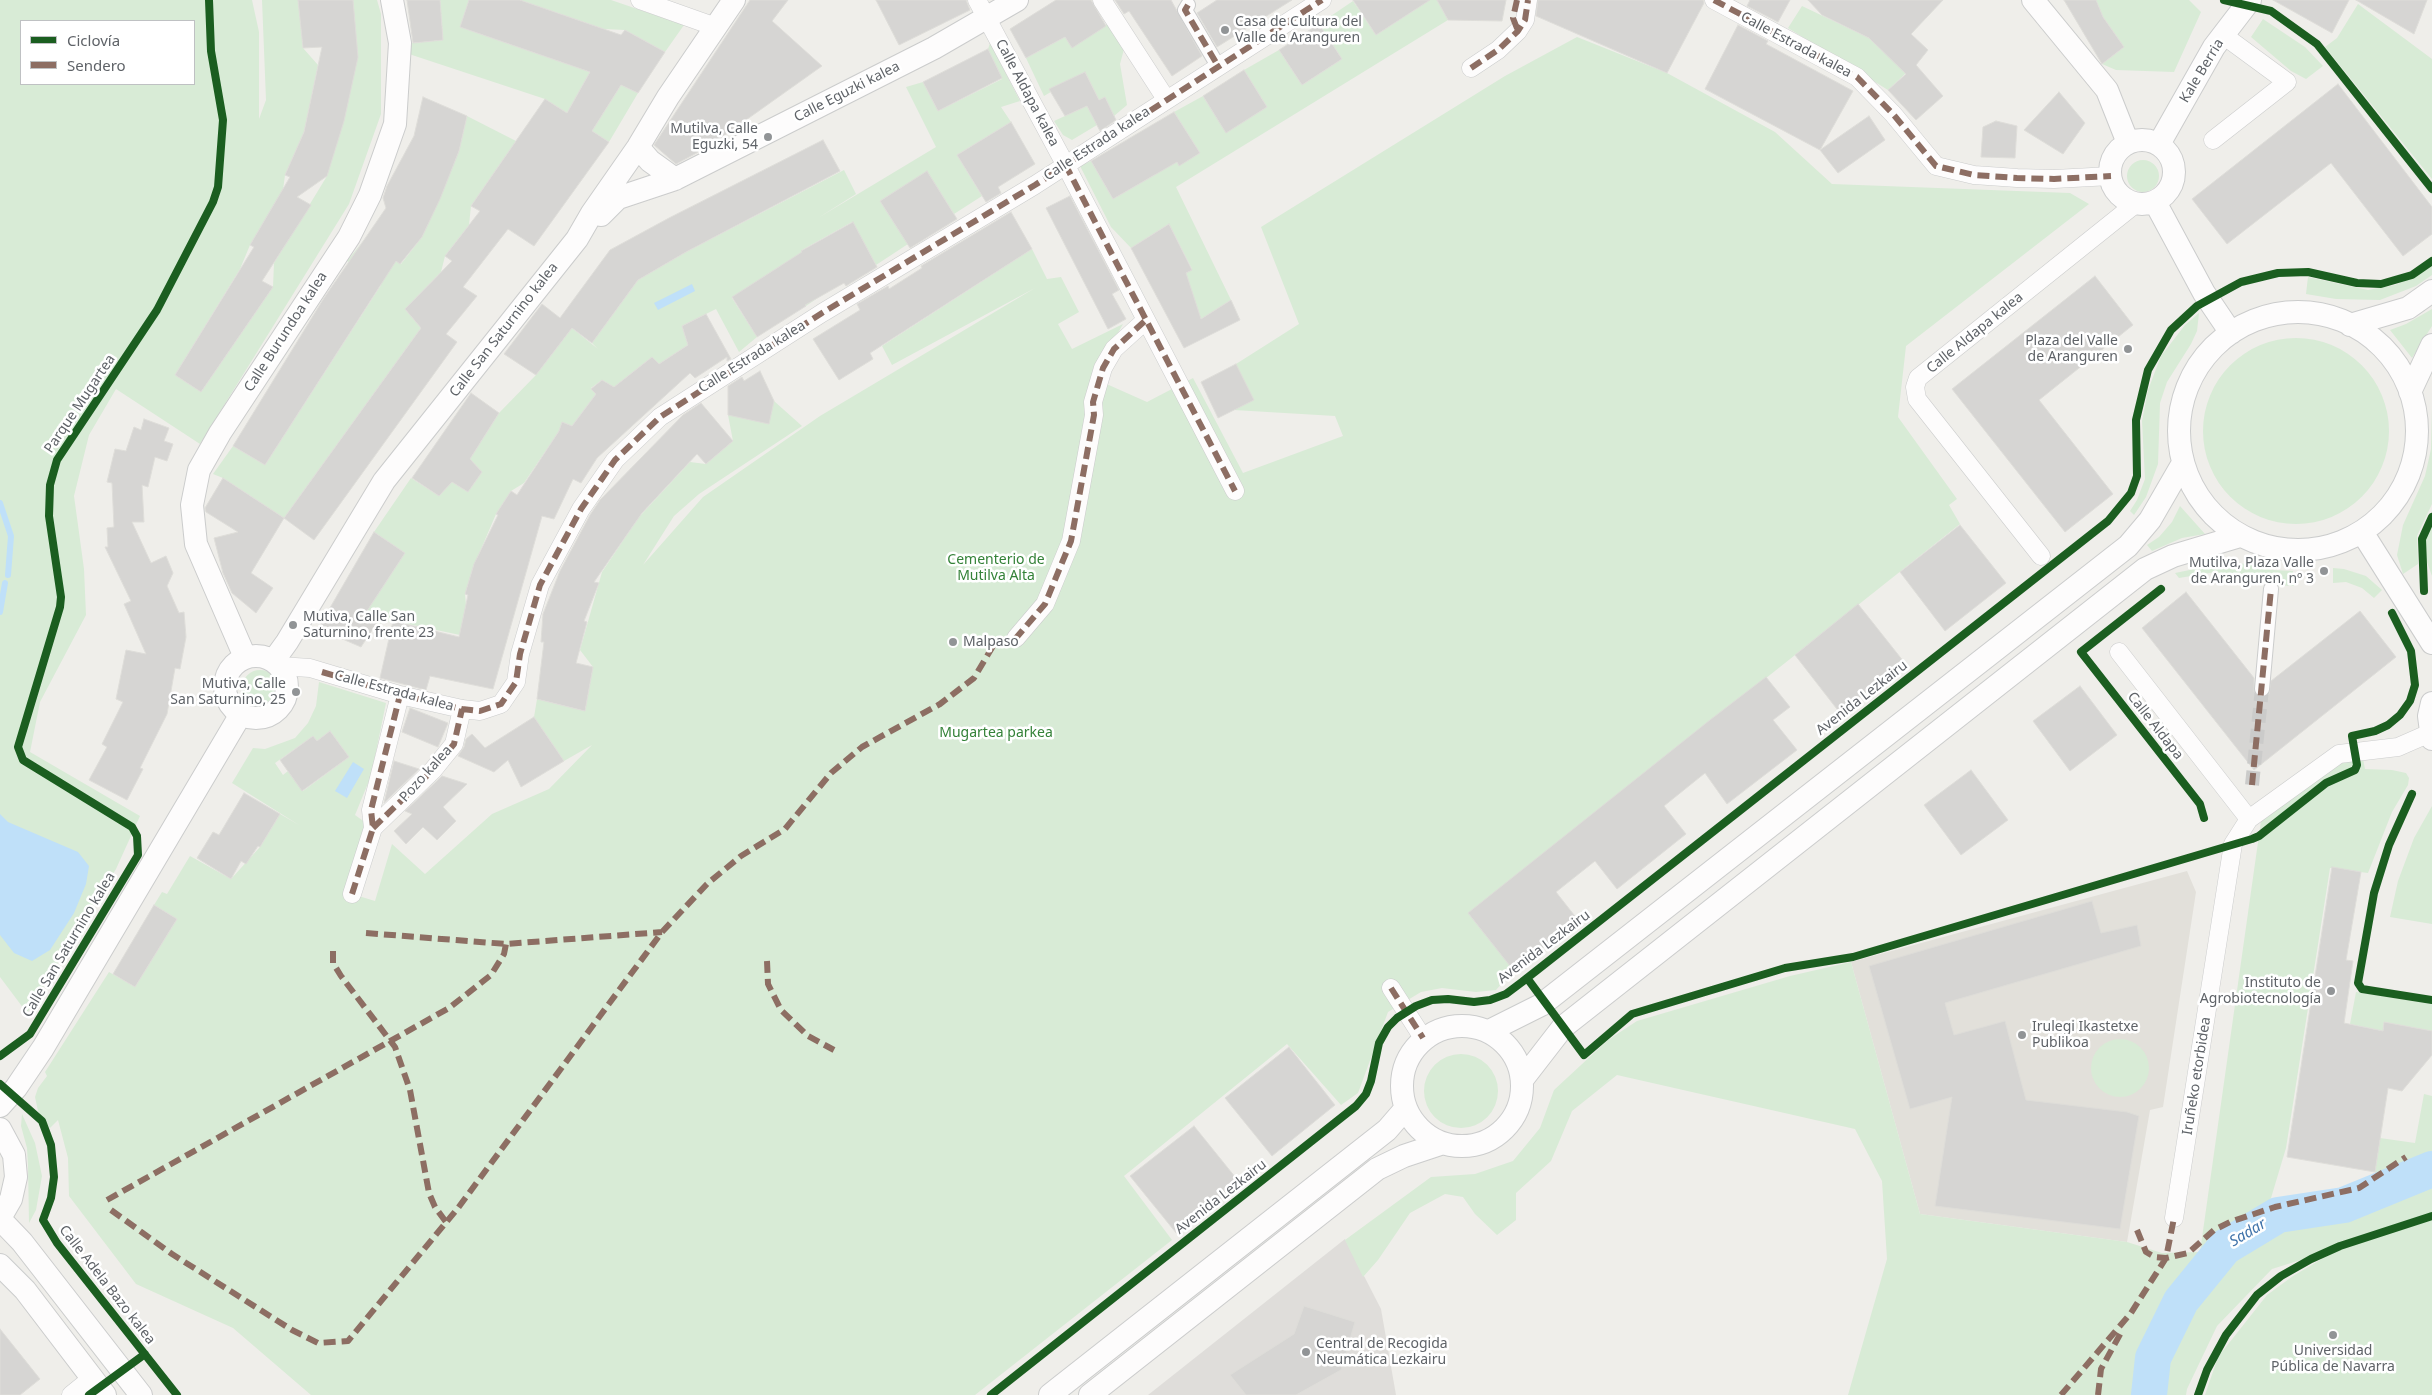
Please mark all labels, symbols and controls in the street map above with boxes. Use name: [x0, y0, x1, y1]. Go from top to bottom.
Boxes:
street label: Calle Estrada kalea: [1738, 9, 1854, 81]
place label: Casa de Cultura del Valle de Aranguren: [1235, 14, 1362, 46]
legend: [20, 20, 195, 85]
marker: Casa de Cultura del Valle de Aranguren: [1219, 24, 1231, 36]
text: Ciclovía: [67, 30, 120, 50]
street label: Calle Aldapa kalea: [992, 36, 1062, 150]
street label: Kale Berria: [2176, 36, 2228, 106]
text: Sendero: [67, 55, 126, 75]
street label: Calle Eguzki kalea: [791, 58, 903, 126]
street label: Calle Estrada kalea: [1041, 103, 1153, 185]
place label: Mutilva, Calle Eguzki, 54: [670, 121, 758, 154]
marker: Mutilva, Calle Eguzki, 54: [762, 131, 774, 143]
street label: Calle San Saturnino kalea: [446, 259, 562, 401]
street label: Calle Burundoa kalea: [241, 269, 331, 395]
street label: Calle Aldapa kalea: [1923, 289, 2027, 377]
street label: Calle Estrada kalea: [695, 317, 809, 397]
place label: Plaza del Valle de Aranguren: [2025, 333, 2118, 366]
marker: Plaza del Valle de Aranguren: [2122, 343, 2134, 355]
street label: Parque Mugartea: [41, 352, 119, 456]
park label: Cementerio de Mutilva Alta: [947, 552, 1045, 584]
place label: Mutilva, Plaza Valle de Aranguren, nº 3: [2189, 555, 2314, 588]
marker: Mutilva, Plaza Valle de Aranguren, nº 3: [2318, 565, 2330, 577]
place label: Mutiva, Calle San Saturnino, frente 23: [303, 609, 434, 642]
marker: Mutiva, Calle San Saturnino, frente 23: [287, 619, 299, 631]
place label: Malpaso: [963, 634, 1019, 650]
marker: Malpaso: [947, 636, 959, 648]
street label: Avenida Lezkairu: [1813, 657, 1911, 739]
street label: Calle Estrada kalea: [332, 667, 456, 715]
place label: Mutiva, Calle San Saturnino, 25: [170, 676, 286, 709]
marker: Mutiva, Calle San Saturnino, 25: [290, 686, 302, 698]
street label: Calle Aldapa: [2123, 689, 2187, 763]
park label: Mugartea parkea: [939, 725, 1053, 741]
street label: Pozo kalea: [396, 742, 456, 806]
street label: Calle San Saturnino kalea: [19, 870, 119, 1020]
street label: Avenida Lezkairu: [1494, 907, 1594, 987]
place label: Instituto de Agrobiotecnología: [2200, 975, 2321, 1008]
marker: Instituto de Agrobiotecnología: [2325, 985, 2337, 997]
street label: Iruñeko etorbidea: [2179, 1016, 2215, 1136]
place label: Irulegi Ikastetxe Publikoa: [2032, 1019, 2138, 1052]
marker: Irulegi Ikastetxe Publikoa: [2016, 1029, 2028, 1041]
street label: Avenida Lezkairu: [1172, 1156, 1270, 1238]
water label: Sadar: [2227, 1215, 2269, 1251]
street label: Calle Adela Bazo kalea: [55, 1222, 159, 1348]
marker: Universidad Pública de Navarra: [2327, 1329, 2339, 1341]
place label: Central de Recogida Neumática Lezkairu: [1316, 1336, 1448, 1368]
place label: Universidad Pública de Navarra: [2271, 1343, 2395, 1375]
marker: Central de Recogida Neumática Lezkairu: [1300, 1346, 1312, 1358]

